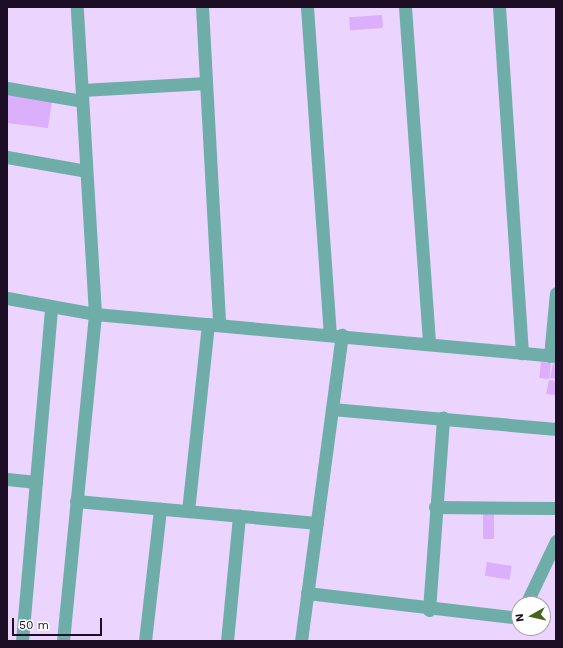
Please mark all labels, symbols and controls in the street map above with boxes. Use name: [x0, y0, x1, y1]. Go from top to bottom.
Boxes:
north arrow: [511, 596, 551, 636]
scale bar: [14, 610, 104, 636]
text: N: [513, 613, 527, 623]
text: 50 m: [19, 618, 49, 632]

